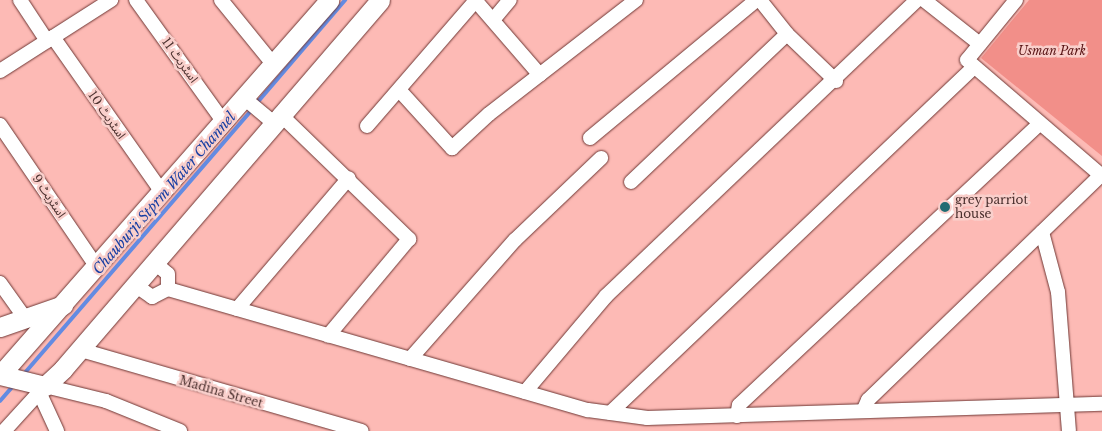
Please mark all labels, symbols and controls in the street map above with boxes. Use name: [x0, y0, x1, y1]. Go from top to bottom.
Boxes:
street label: اسٹریٹ 11: [159, 35, 201, 85]
park label: Usman Park: [1018, 44, 1086, 58]
street label: اسٹریٹ 10: [85, 88, 129, 142]
water label: Chauburji Stprm Water Channel: [89, 108, 239, 278]
street label: اسٹریٹ 9: [29, 172, 69, 220]
place label: grey parriot house: [955, 193, 1028, 221]
marker: grey parriot house: [939, 201, 951, 213]
street label: Madina Street: [178, 373, 264, 411]

